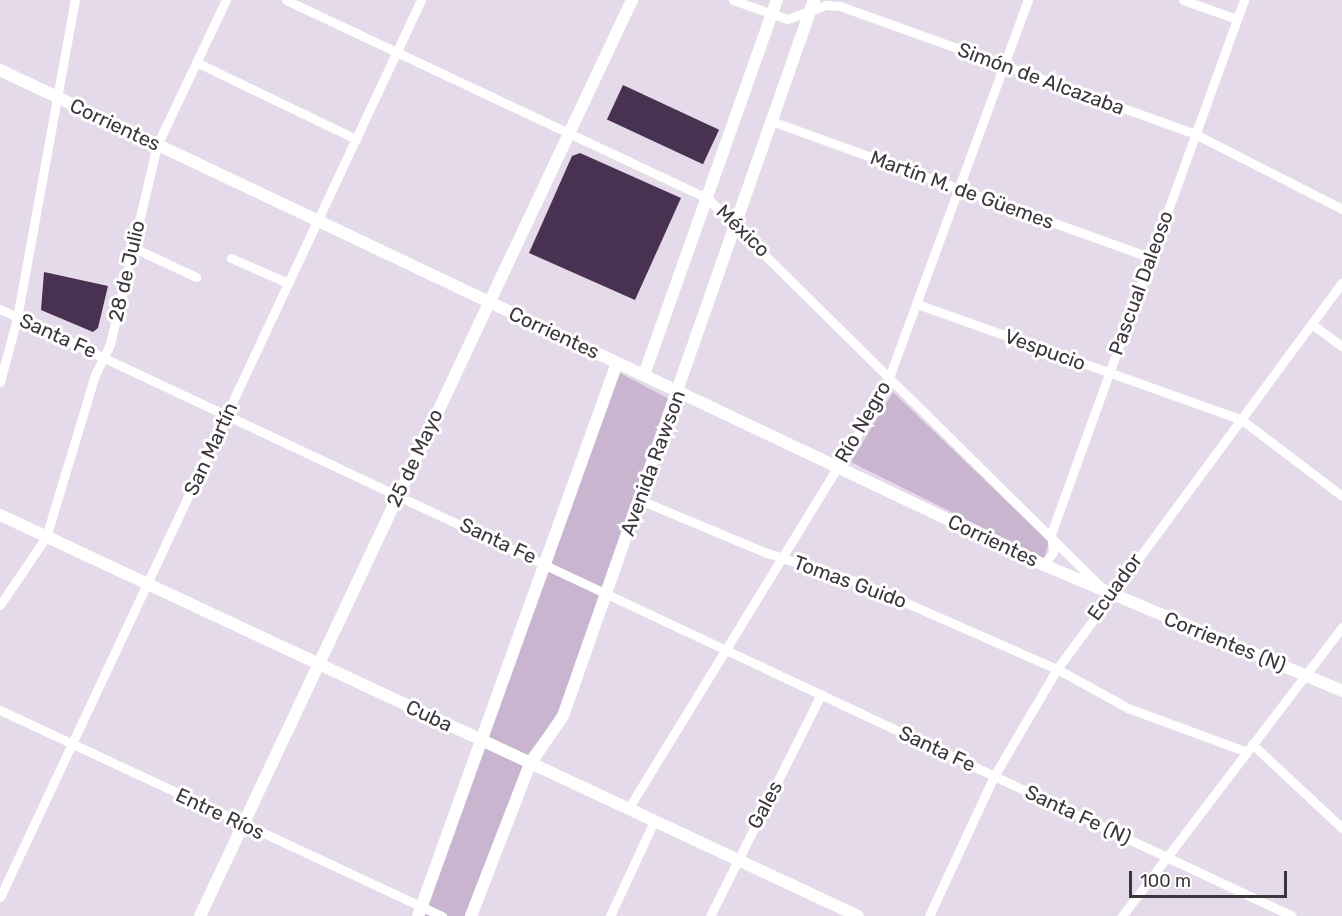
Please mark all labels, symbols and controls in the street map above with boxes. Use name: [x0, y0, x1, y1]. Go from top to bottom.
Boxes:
street label: Simón de Alcazaba: [954, 38, 1128, 120]
street label: Corrientes: [66, 94, 164, 156]
street label: Martín M. de Güemes: [867, 146, 1057, 234]
street label: México: [711, 200, 775, 262]
street label: Pascual Daleoso: [1104, 208, 1178, 358]
street label: 28 de Julio: [104, 218, 150, 324]
street label: Corrientes: [505, 302, 603, 364]
street label: Santa Fe: [16, 308, 100, 364]
street label: Vespucio: [1001, 324, 1089, 376]
street label: Río Negro: [830, 377, 896, 467]
street label: Avenida Rawson: [616, 387, 690, 539]
street label: San Martín: [179, 399, 243, 499]
street label: 25 de Mayo: [382, 405, 448, 511]
street label: Corrientes: [944, 510, 1042, 572]
street label: Santa Fe: [456, 513, 540, 569]
street label: Ecuador: [1083, 549, 1147, 625]
street label: Tomas Guido: [790, 550, 910, 614]
street label: Corrientes (N): [1160, 607, 1290, 677]
street label: Cuba: [402, 695, 456, 737]
street label: Santa Fe: [895, 721, 979, 777]
street label: Gales: [742, 777, 788, 833]
street label: Santa Fe (N): [1021, 780, 1135, 850]
street label: Entre Ríos: [172, 783, 268, 845]
scale bar: [1132, 859, 1290, 897]
text: 100 m: [1140, 870, 1191, 892]

